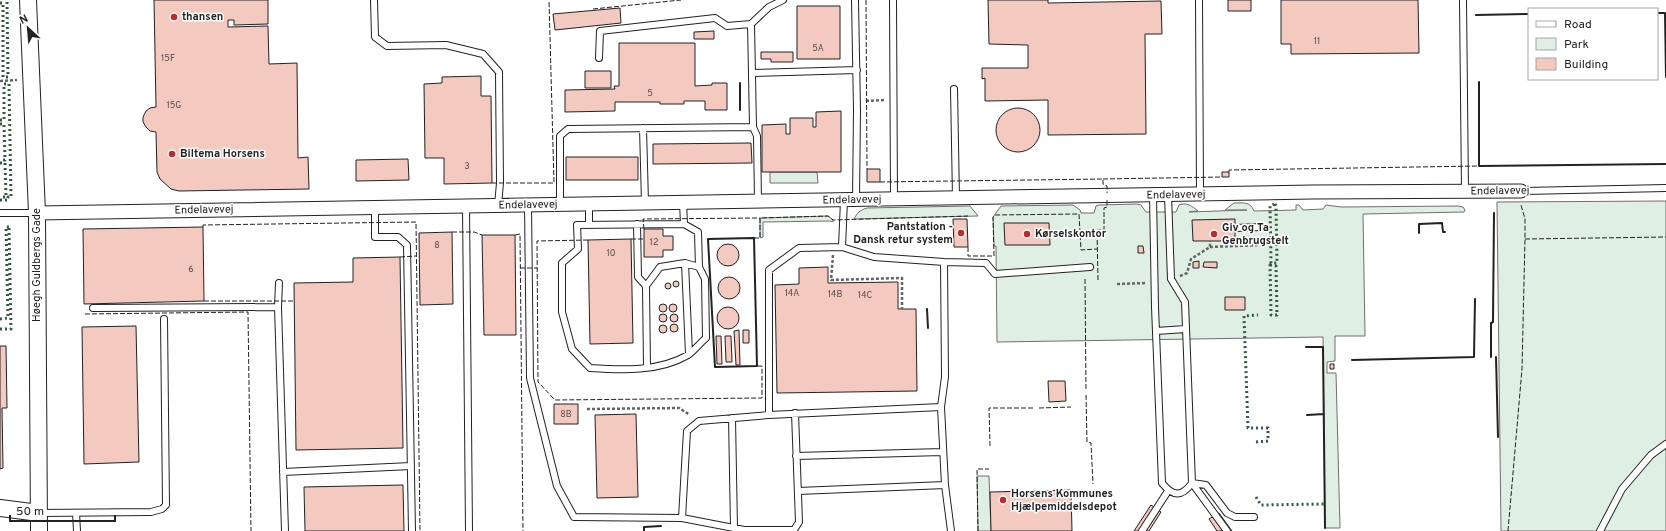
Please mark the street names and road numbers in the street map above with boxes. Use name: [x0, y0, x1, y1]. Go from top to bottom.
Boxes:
street label: Endelavevej: [1470, 183, 1530, 199]
street label: Endelavevej: [1146, 187, 1206, 203]
street label: Endelavevej: [822, 192, 882, 208]
street label: Endelavevej: [498, 197, 558, 213]
street label: Endelavevej: [174, 202, 234, 218]
street label: Høegh Guldbergs Gade: [30, 208, 44, 322]

